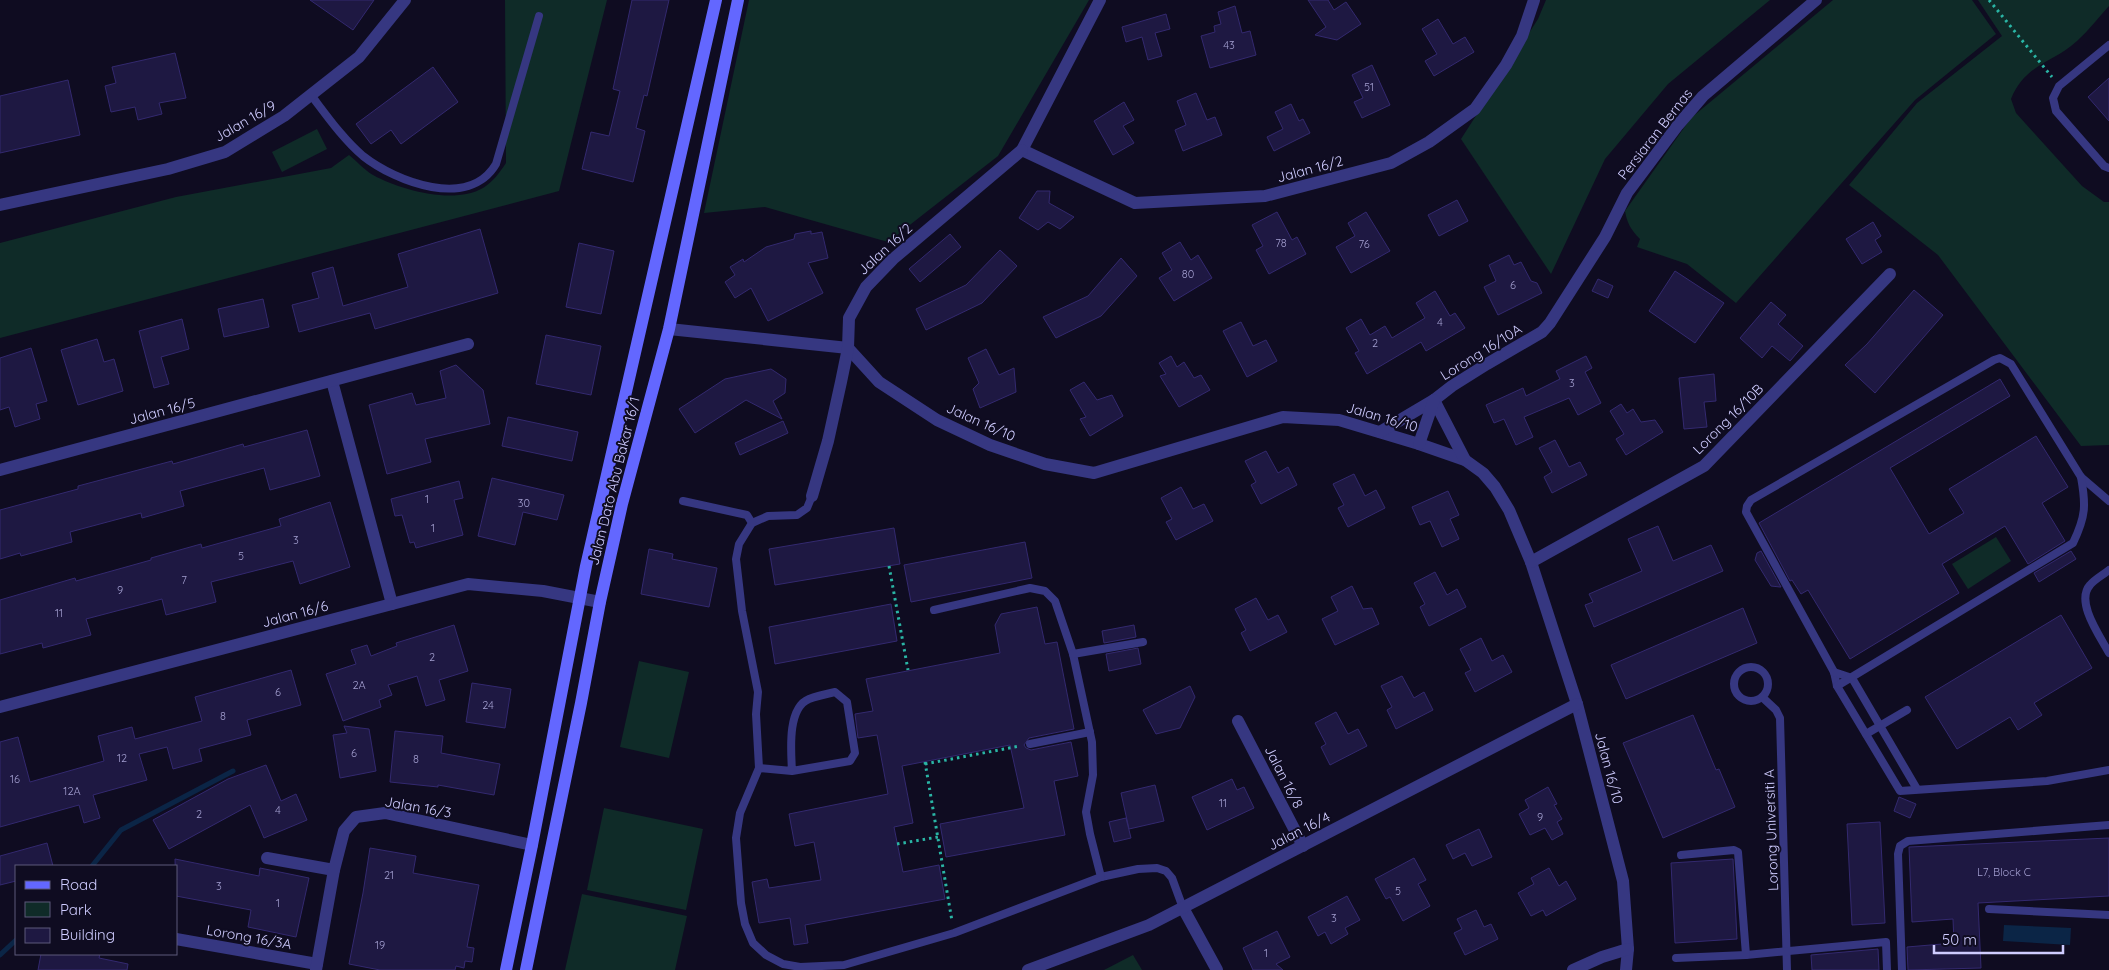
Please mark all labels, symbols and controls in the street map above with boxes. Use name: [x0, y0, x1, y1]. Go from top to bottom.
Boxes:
house number: 43: [1223, 38, 1235, 52]
house number: 51: [1364, 80, 1374, 94]
street label: Persiaran Bernas: [1614, 85, 1696, 183]
street label: Jalan 16/9: [211, 96, 279, 146]
street label: Jalan 16/2: [1275, 151, 1345, 186]
street label: Jalan 16/2: [854, 219, 916, 279]
house number: 78: [1275, 236, 1287, 250]
house number: 76: [1358, 237, 1370, 251]
house number: 80: [1182, 267, 1194, 281]
house number: 6: [1510, 278, 1516, 292]
house number: 4: [1437, 315, 1443, 329]
street label: Lorong 16/10A: [1437, 320, 1525, 384]
house number: 2: [1372, 336, 1378, 350]
house number: 3: [1569, 376, 1575, 390]
street label: Lorong 16/10B: [1689, 380, 1767, 458]
street label: Jalan 16/5: [127, 394, 197, 428]
street label: Jalan Dato Abu Bakar 16/1: [584, 395, 644, 567]
street label: Jalan 16/10: [1344, 398, 1420, 436]
street label: Jalan 16/10: [944, 399, 1018, 445]
house number: 1: [425, 492, 429, 506]
house number: 30: [518, 496, 530, 510]
house number: 1: [431, 521, 435, 535]
house number: 3: [293, 533, 299, 547]
house number: 5: [238, 549, 244, 563]
house number: 7: [181, 573, 187, 587]
house number: 9: [117, 583, 123, 597]
street label: Jalan 16/6: [260, 596, 330, 631]
house number: 11: [55, 606, 63, 620]
house number: 2: [429, 650, 435, 664]
house number: 2A: [352, 678, 366, 692]
house number: 6: [275, 685, 281, 699]
house number: 24: [482, 698, 494, 712]
house number: 8: [220, 709, 226, 723]
street label: Jalan 16/10: [1591, 730, 1627, 806]
street label: Jalan 16/8: [1261, 743, 1307, 811]
house number: 6: [351, 746, 357, 760]
house number: 12: [117, 751, 127, 765]
house number: 8: [413, 752, 419, 766]
street label: Lorong Universiti A: [1760, 769, 1782, 891]
house number: 16: [10, 772, 20, 786]
house number: 12A: [63, 784, 81, 798]
street label: Jalan 16/3: [383, 792, 453, 822]
house number: 11: [1219, 796, 1227, 810]
house number: 4: [275, 803, 281, 817]
house number: 2: [196, 807, 202, 821]
street label: Jalan 16/4: [1265, 808, 1333, 854]
house number: 9: [1537, 810, 1543, 824]
legend: [15, 865, 178, 955]
house number: L7, Block C: [1977, 865, 2031, 879]
house number: 21: [384, 868, 394, 882]
text: Road: [60, 875, 97, 894]
house number: 3: [216, 879, 222, 893]
house number: 5: [1395, 884, 1401, 898]
house number: 1: [276, 896, 280, 910]
text: Park: [60, 900, 92, 919]
house number: 3: [1331, 911, 1337, 925]
street label: Lorong 16/3A: [205, 921, 293, 953]
scale bar: [1934, 922, 2063, 954]
text: Building: [60, 925, 115, 944]
text: 50 m: [1942, 930, 1977, 949]
house number: 19: [375, 938, 385, 952]
house number: 1: [1264, 946, 1268, 960]

